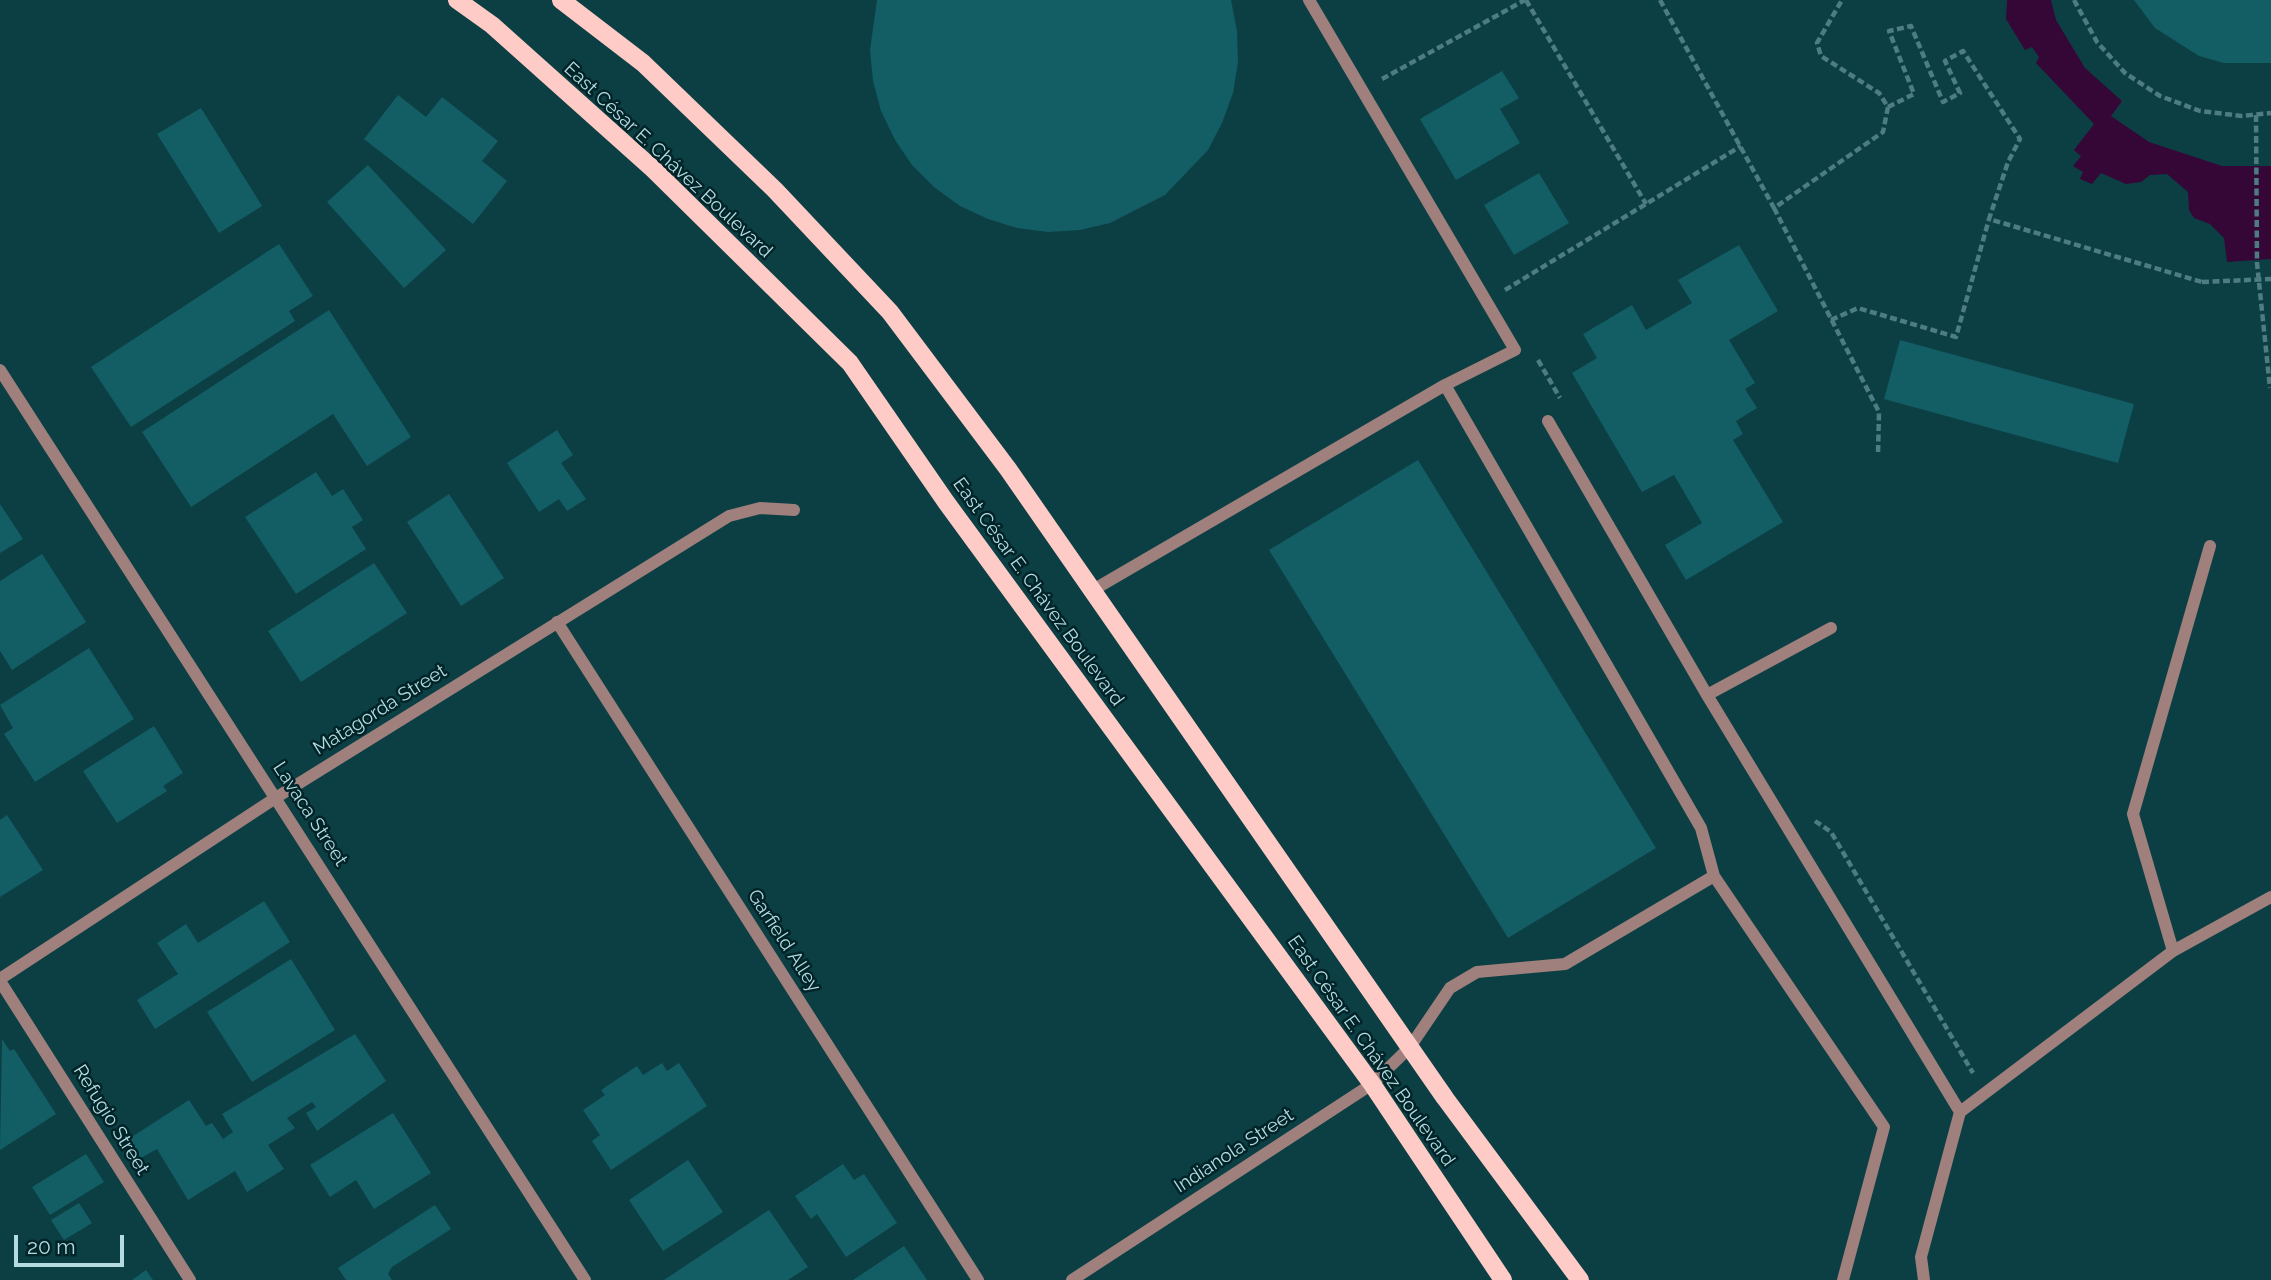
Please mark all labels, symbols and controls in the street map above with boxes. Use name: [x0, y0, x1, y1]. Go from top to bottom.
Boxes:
street label: East César E. Chávez Boulevard: [559, 57, 777, 263]
street label: East César E. Chávez Boulevard: [948, 473, 1128, 711]
street label: Matagorda Street: [309, 660, 451, 760]
street label: Lavaca Street: [268, 758, 352, 870]
street label: Garfield Alley: [742, 886, 826, 996]
street label: East César E. Chávez Boulevard: [1282, 931, 1460, 1171]
street label: Refugio Street: [68, 1061, 154, 1179]
street label: Indianola Street: [1170, 1104, 1298, 1198]
scale bar: [18, 1220, 128, 1264]
text: 20 m: [27, 1234, 75, 1259]

